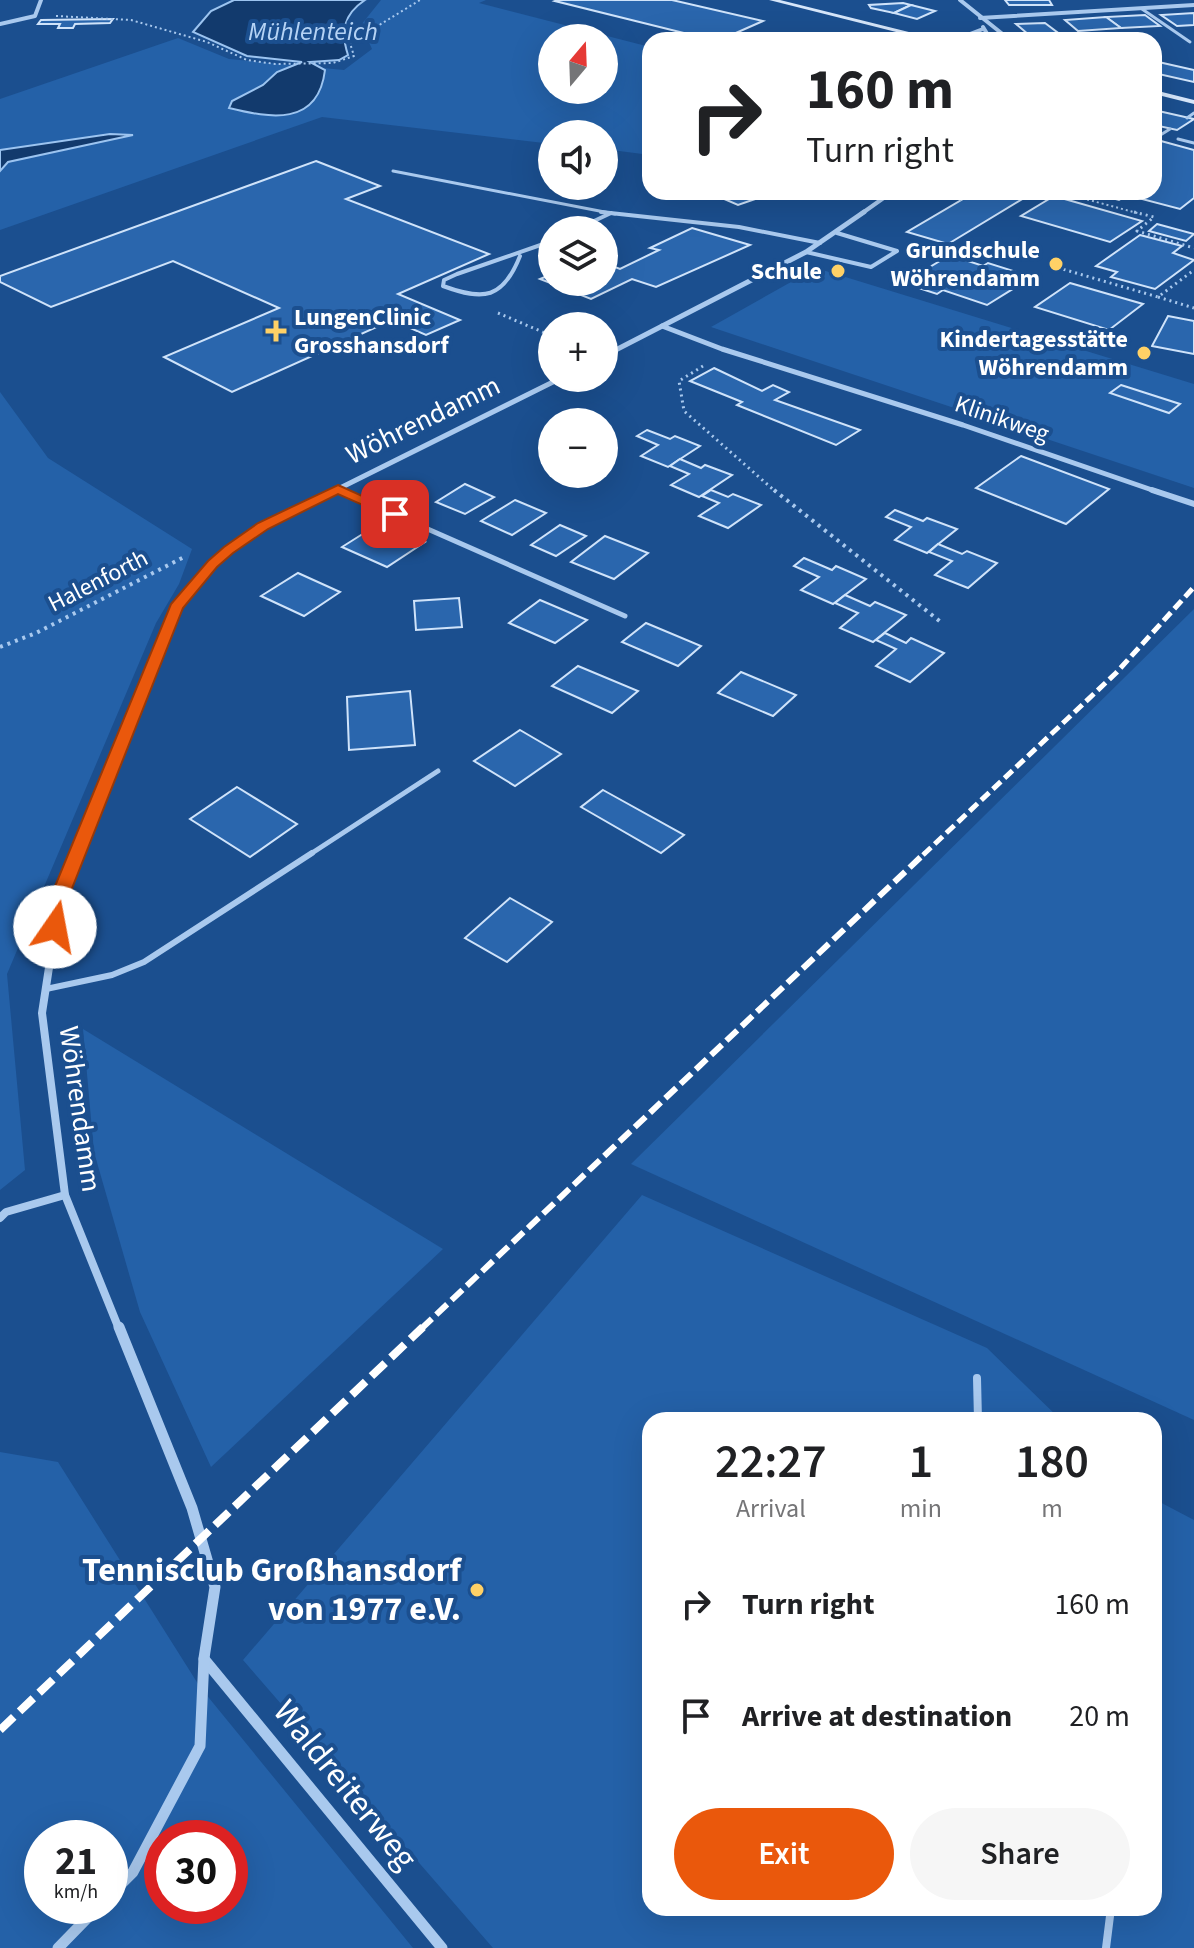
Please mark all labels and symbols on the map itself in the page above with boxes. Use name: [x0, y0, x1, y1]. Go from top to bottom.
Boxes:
water label: Mühlenteich: [248, 13, 378, 50]
north arrow: [538, 24, 618, 104]
place label: Grundschule Wöhrendamm: [890, 233, 1040, 296]
place label: Schule: [751, 254, 822, 289]
marker: Grundschule Wöhrendamm: [1047, 255, 1065, 273]
marker: Schule: [829, 262, 847, 280]
place label: LungenClinic Grosshansdorf: [294, 300, 449, 363]
marker: LungenClinic Grosshansdorf: [265, 320, 287, 342]
place label: Kindertagesstätte Wöhrendamm: [939, 322, 1128, 385]
marker: Kindertagesstätte Wöhrendamm: [1135, 344, 1153, 362]
street label: Wöhrendamm: [339, 365, 507, 475]
street label: Klinikweg: [950, 387, 1054, 451]
pin: [361, 480, 429, 548]
street label: Halenforth: [42, 541, 154, 621]
position arrow: [13, 885, 97, 969]
street label: Wöhrendamm: [49, 1023, 111, 1195]
place label: Tennisclub Großhansdorf von 1977 e.V.: [82, 1546, 462, 1634]
marker: Tennisclub Großhansdorf von 1977 e.V.: [468, 1581, 486, 1599]
street label: Waldreiterweg: [261, 1690, 429, 1880]
speed limit sign: 30: [144, 1820, 248, 1924]

